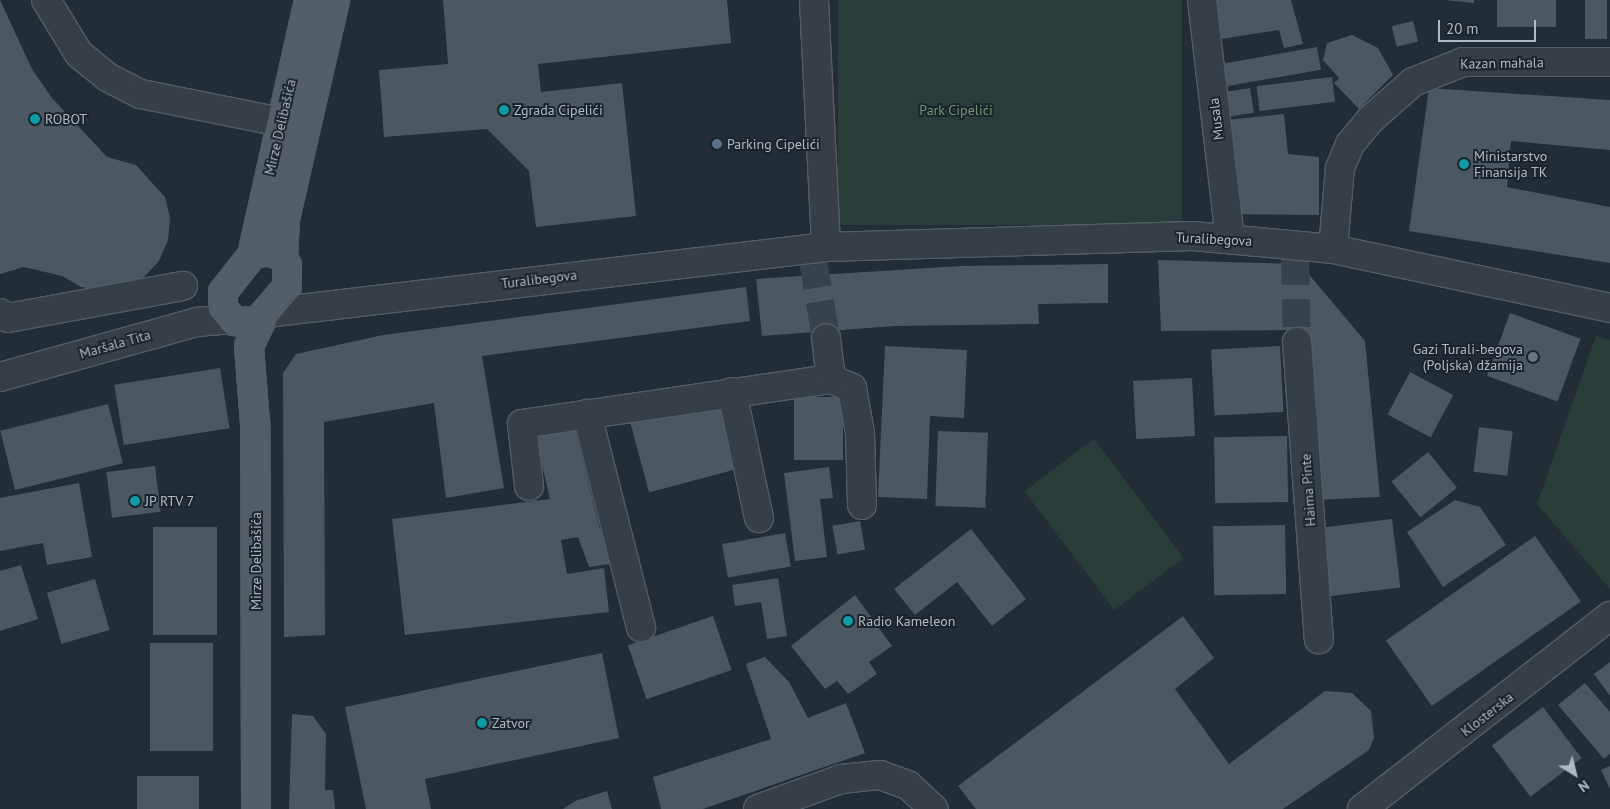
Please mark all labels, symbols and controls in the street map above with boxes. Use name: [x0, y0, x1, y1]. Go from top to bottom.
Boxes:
scale bar: [1440, 10, 1538, 42]
text: 20 m: [1446, 19, 1479, 38]
street label: Kazan mahala: [1460, 54, 1544, 72]
street label: Mirze Delibašića: [261, 77, 299, 177]
street label: Musala: [1205, 97, 1227, 141]
place label: Zgrada Cipelići: [514, 102, 603, 118]
park label: Park Cipelići: [919, 102, 993, 118]
marker: Zgrada Cipelići: [498, 104, 510, 116]
place label: ROBOT: [45, 111, 87, 127]
marker: ROBOT: [29, 113, 41, 125]
place label: Parking Cipelići: [727, 136, 820, 152]
marker: Parking Cipelići: [711, 138, 723, 150]
place label: Ministarstvo Finansija TK: [1474, 148, 1548, 180]
marker: Ministarstvo Finansija TK: [1458, 158, 1470, 170]
street label: Turalibegova: [1175, 229, 1253, 249]
street label: Turalibegova: [500, 266, 578, 292]
street label: Maršala Tita: [77, 326, 153, 362]
place label: Gazi Turali-begova (Poljska) džamija: [1412, 341, 1523, 374]
marker: Gazi Turali-begova (Poljska) džamija: [1527, 351, 1539, 363]
street label: Haima Pinte: [1297, 453, 1319, 527]
place label: JP RTV 7: [145, 493, 195, 509]
marker: JP RTV 7: [129, 495, 141, 507]
street label: Mirze Delibašića: [248, 512, 264, 610]
place label: Radio Kameleon: [858, 613, 955, 629]
marker: Radio Kameleon: [842, 615, 854, 627]
street label: Klosterska: [1457, 688, 1517, 740]
place label: Zatvor: [492, 715, 530, 731]
marker: Zatvor: [476, 717, 488, 729]
north arrow: [1550, 749, 1600, 799]
text: N: [1575, 776, 1593, 796]

